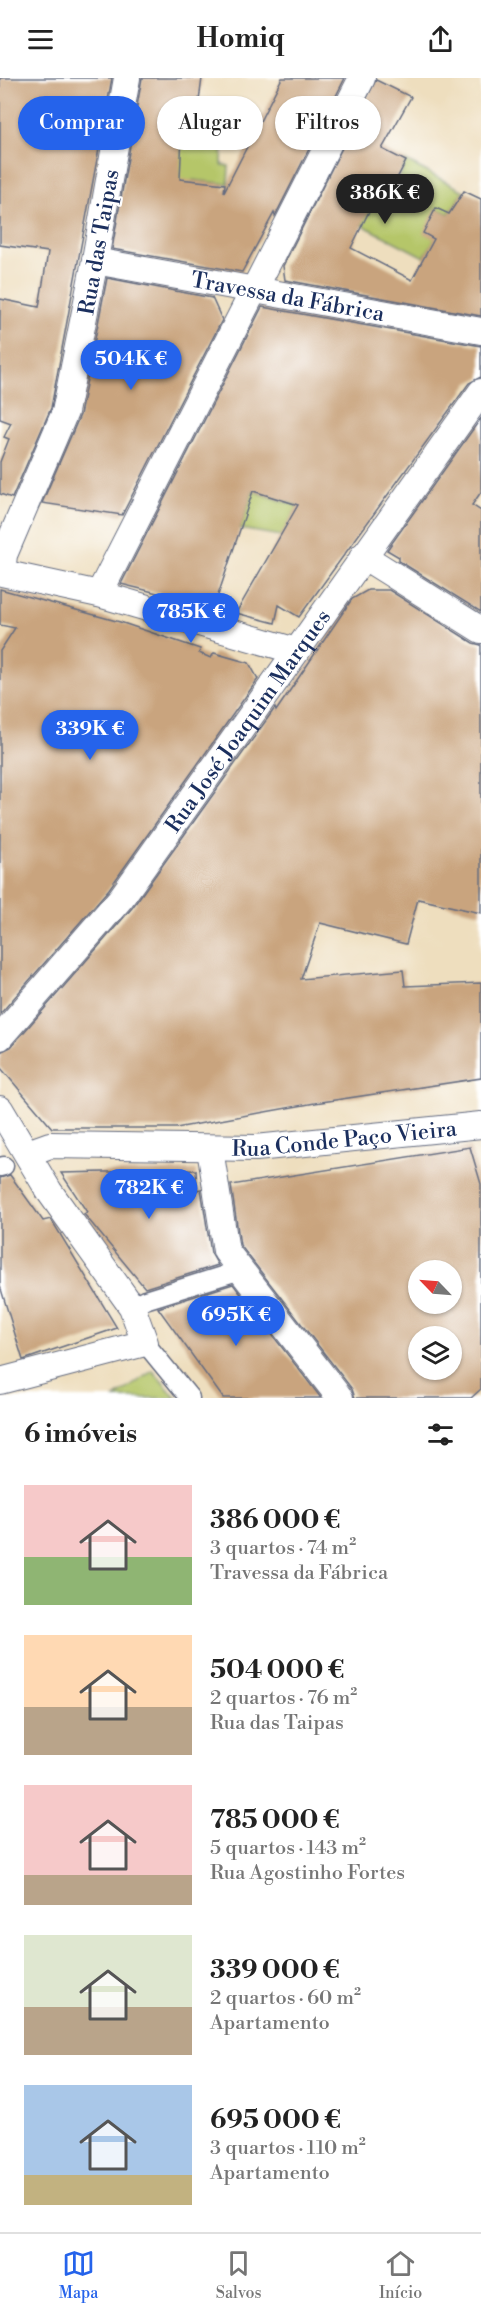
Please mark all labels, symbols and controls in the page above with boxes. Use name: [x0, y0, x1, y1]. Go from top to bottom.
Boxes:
text: Homiq: [196, 22, 285, 56]
icon: menu: [24, 23, 57, 56]
icon: share: [424, 23, 457, 56]
chip: Comprar: [18, 96, 145, 150]
chip: Alugar: [157, 96, 263, 150]
chip: Filtros: [275, 96, 381, 150]
street label: Rua das Taipas: [73, 167, 126, 317]
pin: 386K €: [336, 174, 434, 225]
text: 386K €: [350, 181, 420, 206]
street label: Travessa da Fábrica: [189, 267, 387, 328]
pin: 504K €: [82, 340, 180, 391]
text: 504K €: [95, 347, 167, 372]
pin: 785K €: [142, 593, 240, 644]
text: 785K €: [156, 600, 226, 625]
street label: Rua José Joaquim Marques: [160, 605, 337, 838]
pin: 339K €: [41, 710, 139, 761]
text: 339K €: [55, 717, 125, 742]
street label: Rua Conde Paço Vieira: [231, 1115, 459, 1163]
pin: 782K €: [100, 1169, 198, 1220]
text: 782K €: [114, 1176, 184, 1201]
north arrow: [408, 1260, 462, 1314]
map controls: [408, 1260, 462, 1380]
pin: 695K €: [187, 1296, 285, 1347]
text: 695K €: [201, 1303, 271, 1328]
button: layers: [408, 1326, 462, 1380]
text: 6 imóveis: [24, 1418, 137, 1450]
icon: filters: [424, 1418, 457, 1451]
text: 386 000 €: [210, 1504, 341, 1536]
icon: home: [72, 1509, 144, 1581]
text: 3 quartos · 74 m²: [210, 1536, 356, 1561]
text: Travessa da Fábrica: [210, 1561, 388, 1586]
text: 504 000 €: [210, 1654, 344, 1686]
icon: home: [72, 1659, 144, 1731]
text: 2 quartos · 76 m²: [210, 1686, 357, 1711]
text: Rua das Taipas: [210, 1711, 344, 1736]
text: 785 000 €: [210, 1804, 340, 1836]
icon: home: [72, 1809, 144, 1881]
text: 5 quartos · 143 m²: [210, 1836, 366, 1861]
text: Rua Agostinho Fortes: [210, 1861, 405, 1886]
text: 339 000 €: [210, 1954, 340, 1986]
icon: home: [72, 1959, 144, 2031]
text: 2 quartos · 60 m²: [210, 1986, 361, 2011]
text: Apartamento: [210, 2011, 330, 2036]
text: 695 000 €: [210, 2104, 341, 2136]
icon: home: [72, 2109, 144, 2181]
text: 3 quartos · 110 m²: [210, 2136, 366, 2161]
text: Apartamento: [210, 2161, 330, 2186]
tab: Mapa: [59, 2247, 98, 2303]
tab: Salvos: [216, 2247, 262, 2303]
tab: Início: [379, 2247, 422, 2303]

